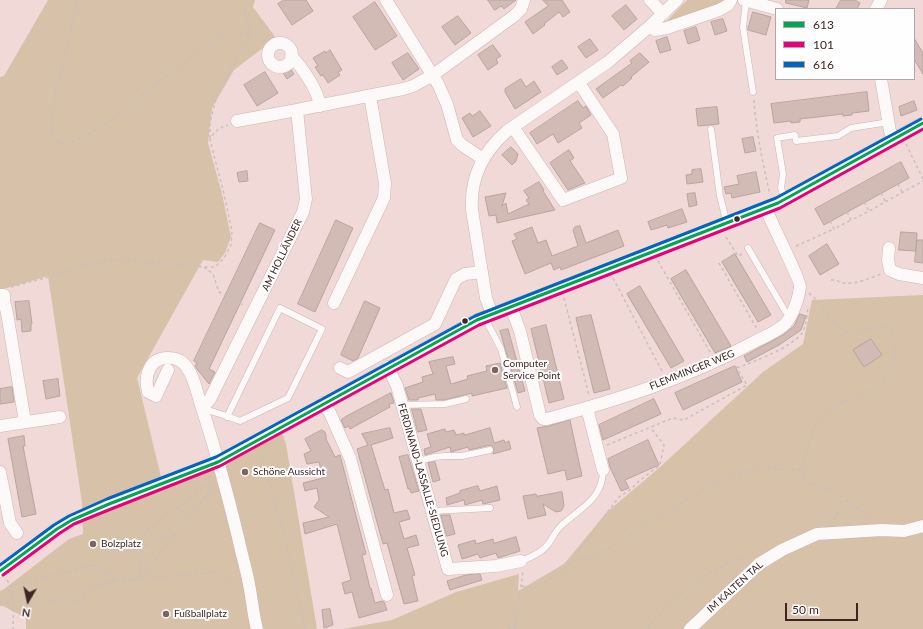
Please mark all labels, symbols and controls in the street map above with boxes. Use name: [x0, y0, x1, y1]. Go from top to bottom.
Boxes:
legend: [775, 8, 915, 80]
text: 613: [813, 17, 834, 32]
text: 101: [813, 37, 834, 52]
text: 616: [813, 57, 834, 72]
unlabelled marker: [732, 214, 742, 224]
street label: AM HOLLÄNDER: [259, 217, 305, 293]
unlabelled marker: [460, 316, 470, 326]
street label: FLEMMINGER WEG: [648, 347, 736, 393]
place label: Computer Service Point: [503, 358, 560, 382]
marker: Computer Service Point: [490, 365, 500, 375]
street label: FERDINAND-LASSALLE-SIEDLUNG: [395, 402, 451, 558]
place label: Schöne Aussicht: [253, 466, 325, 478]
marker: Schöne Aussicht: [240, 467, 250, 477]
place label: Bolzplatz: [101, 538, 141, 550]
marker: Bolzplatz: [88, 539, 98, 549]
street label: IM KALTEN TAL: [705, 559, 765, 615]
north arrow: [8, 581, 48, 621]
scale bar: [787, 595, 860, 621]
text: 50 m: [792, 602, 819, 617]
text: N: [21, 606, 31, 620]
place label: Fußballplatz: [174, 608, 227, 620]
marker: Fußballplatz: [161, 609, 171, 619]

